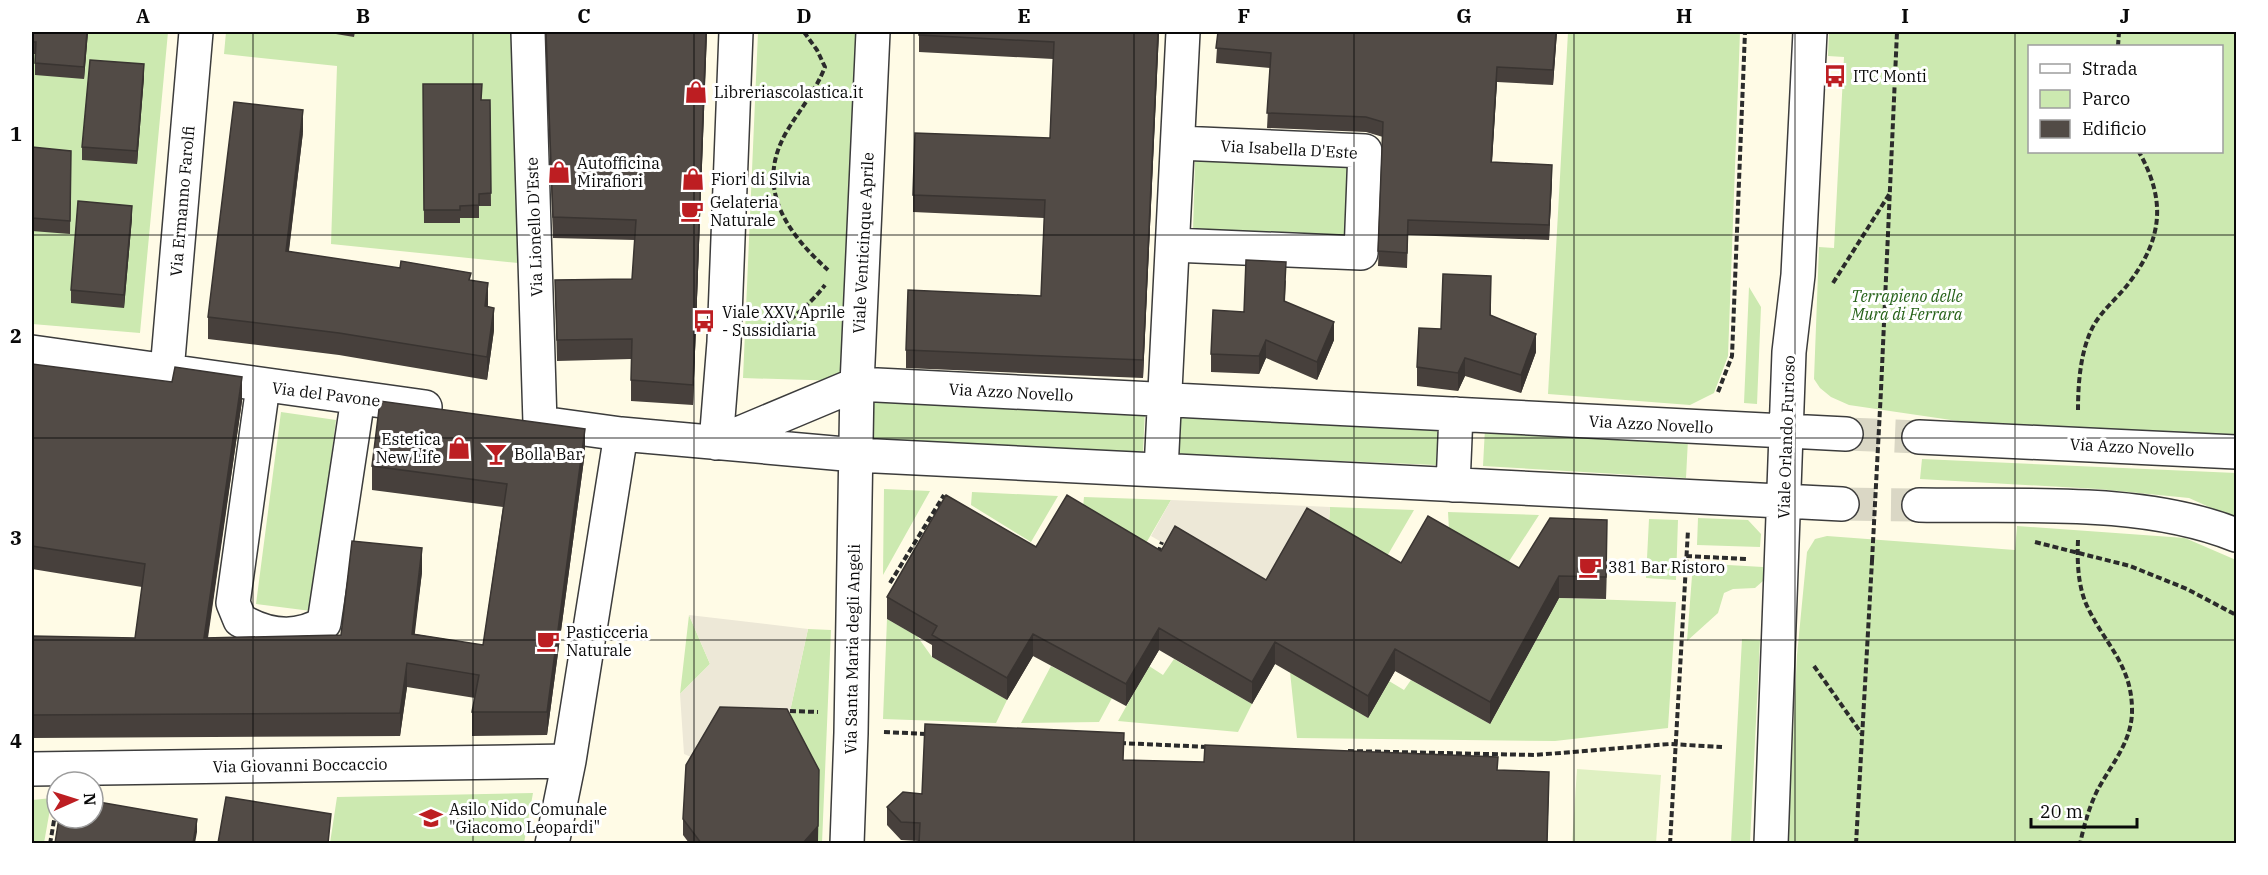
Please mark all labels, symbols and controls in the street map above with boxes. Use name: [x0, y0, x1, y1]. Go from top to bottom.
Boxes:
text: A: [136, 2, 150, 29]
text: B: [356, 2, 370, 29]
text: C: [577, 2, 591, 29]
text: D: [796, 2, 812, 29]
text: E: [1017, 2, 1031, 29]
text: F: [1238, 2, 1250, 29]
text: G: [1456, 2, 1472, 29]
text: H: [1676, 2, 1692, 29]
text: I: [1901, 2, 1909, 29]
text: J: [2120, 2, 2130, 29]
legend: [2028, 45, 2223, 153]
text: Strada: [2082, 57, 2138, 80]
bus stop icon: ITC Monti: [1822, 63, 1848, 89]
place label: ITC Monti: [1853, 66, 1927, 86]
shop icon: Libreriascolastica.it: [683, 79, 709, 105]
place label: Libreriascolastica.it: [714, 82, 864, 102]
text: Parco: [2082, 87, 2130, 110]
text: Edificio: [2082, 117, 2146, 140]
text: 1: [10, 120, 22, 147]
street label: Via Ermanno Farolfi: [165, 125, 199, 277]
street label: Via Isabella D'Este: [1220, 135, 1358, 163]
street label: Viale Venticinque Aprile: [848, 152, 878, 334]
place label: Autofficina Mirafiori: [577, 153, 660, 191]
street label: Via Lionello D'Este: [522, 157, 546, 297]
shop icon: Autofficina Mirafiori: [546, 159, 572, 185]
shop icon: Fiori di Silvia: [680, 166, 706, 192]
place label: Fiori di Silvia: [711, 169, 811, 189]
place label: Gelateria Naturale: [710, 192, 779, 230]
cafe icon: Gelateria Naturale: [679, 198, 705, 224]
park label: Terrapieno delle Mura di Ferrara: [1851, 286, 1963, 324]
place label: Viale XXV Aprile - Sussidiaria: [722, 302, 845, 340]
bus stop icon: Viale XXV Aprile - Sussidiaria: [691, 308, 717, 334]
text: 2: [10, 322, 22, 349]
street label: Viale Orlando Furioso: [1773, 355, 1799, 519]
street label: Via del Pavone: [271, 377, 381, 411]
street label: Via Azzo Novello: [948, 379, 1074, 405]
street label: Via Azzo Novello: [1588, 411, 1714, 437]
place label: Estetica New Life: [375, 429, 441, 467]
street label: Via Azzo Novello: [2069, 434, 2195, 460]
shop icon: Estetica New Life: [446, 435, 472, 461]
bar icon: Bolla Bar: [483, 441, 509, 467]
place label: Bolla Bar: [514, 444, 582, 464]
text: 3: [10, 524, 22, 551]
street label: Via Santa Maria degli Angeli: [840, 544, 864, 754]
cafe icon: 381 Bar Ristoro: [1577, 554, 1603, 580]
place label: 381 Bar Ristoro: [1608, 557, 1725, 577]
place label: Pasticceria Naturale: [566, 622, 649, 660]
cafe icon: Pasticceria Naturale: [535, 628, 561, 654]
text: 4: [10, 727, 22, 754]
street label: Via Giovanni Boccaccio: [212, 753, 388, 777]
north arrow: [45, 770, 105, 830]
scale bar: [2031, 791, 2138, 829]
text: N: [80, 792, 100, 806]
place label: Asilo Nido Comunale "Giacomo Leopardi": [449, 799, 607, 837]
text: 20 m: [2040, 800, 2083, 823]
school or university icon: Asilo Nido Comunale "Giacomo Leopardi": [418, 805, 444, 831]

